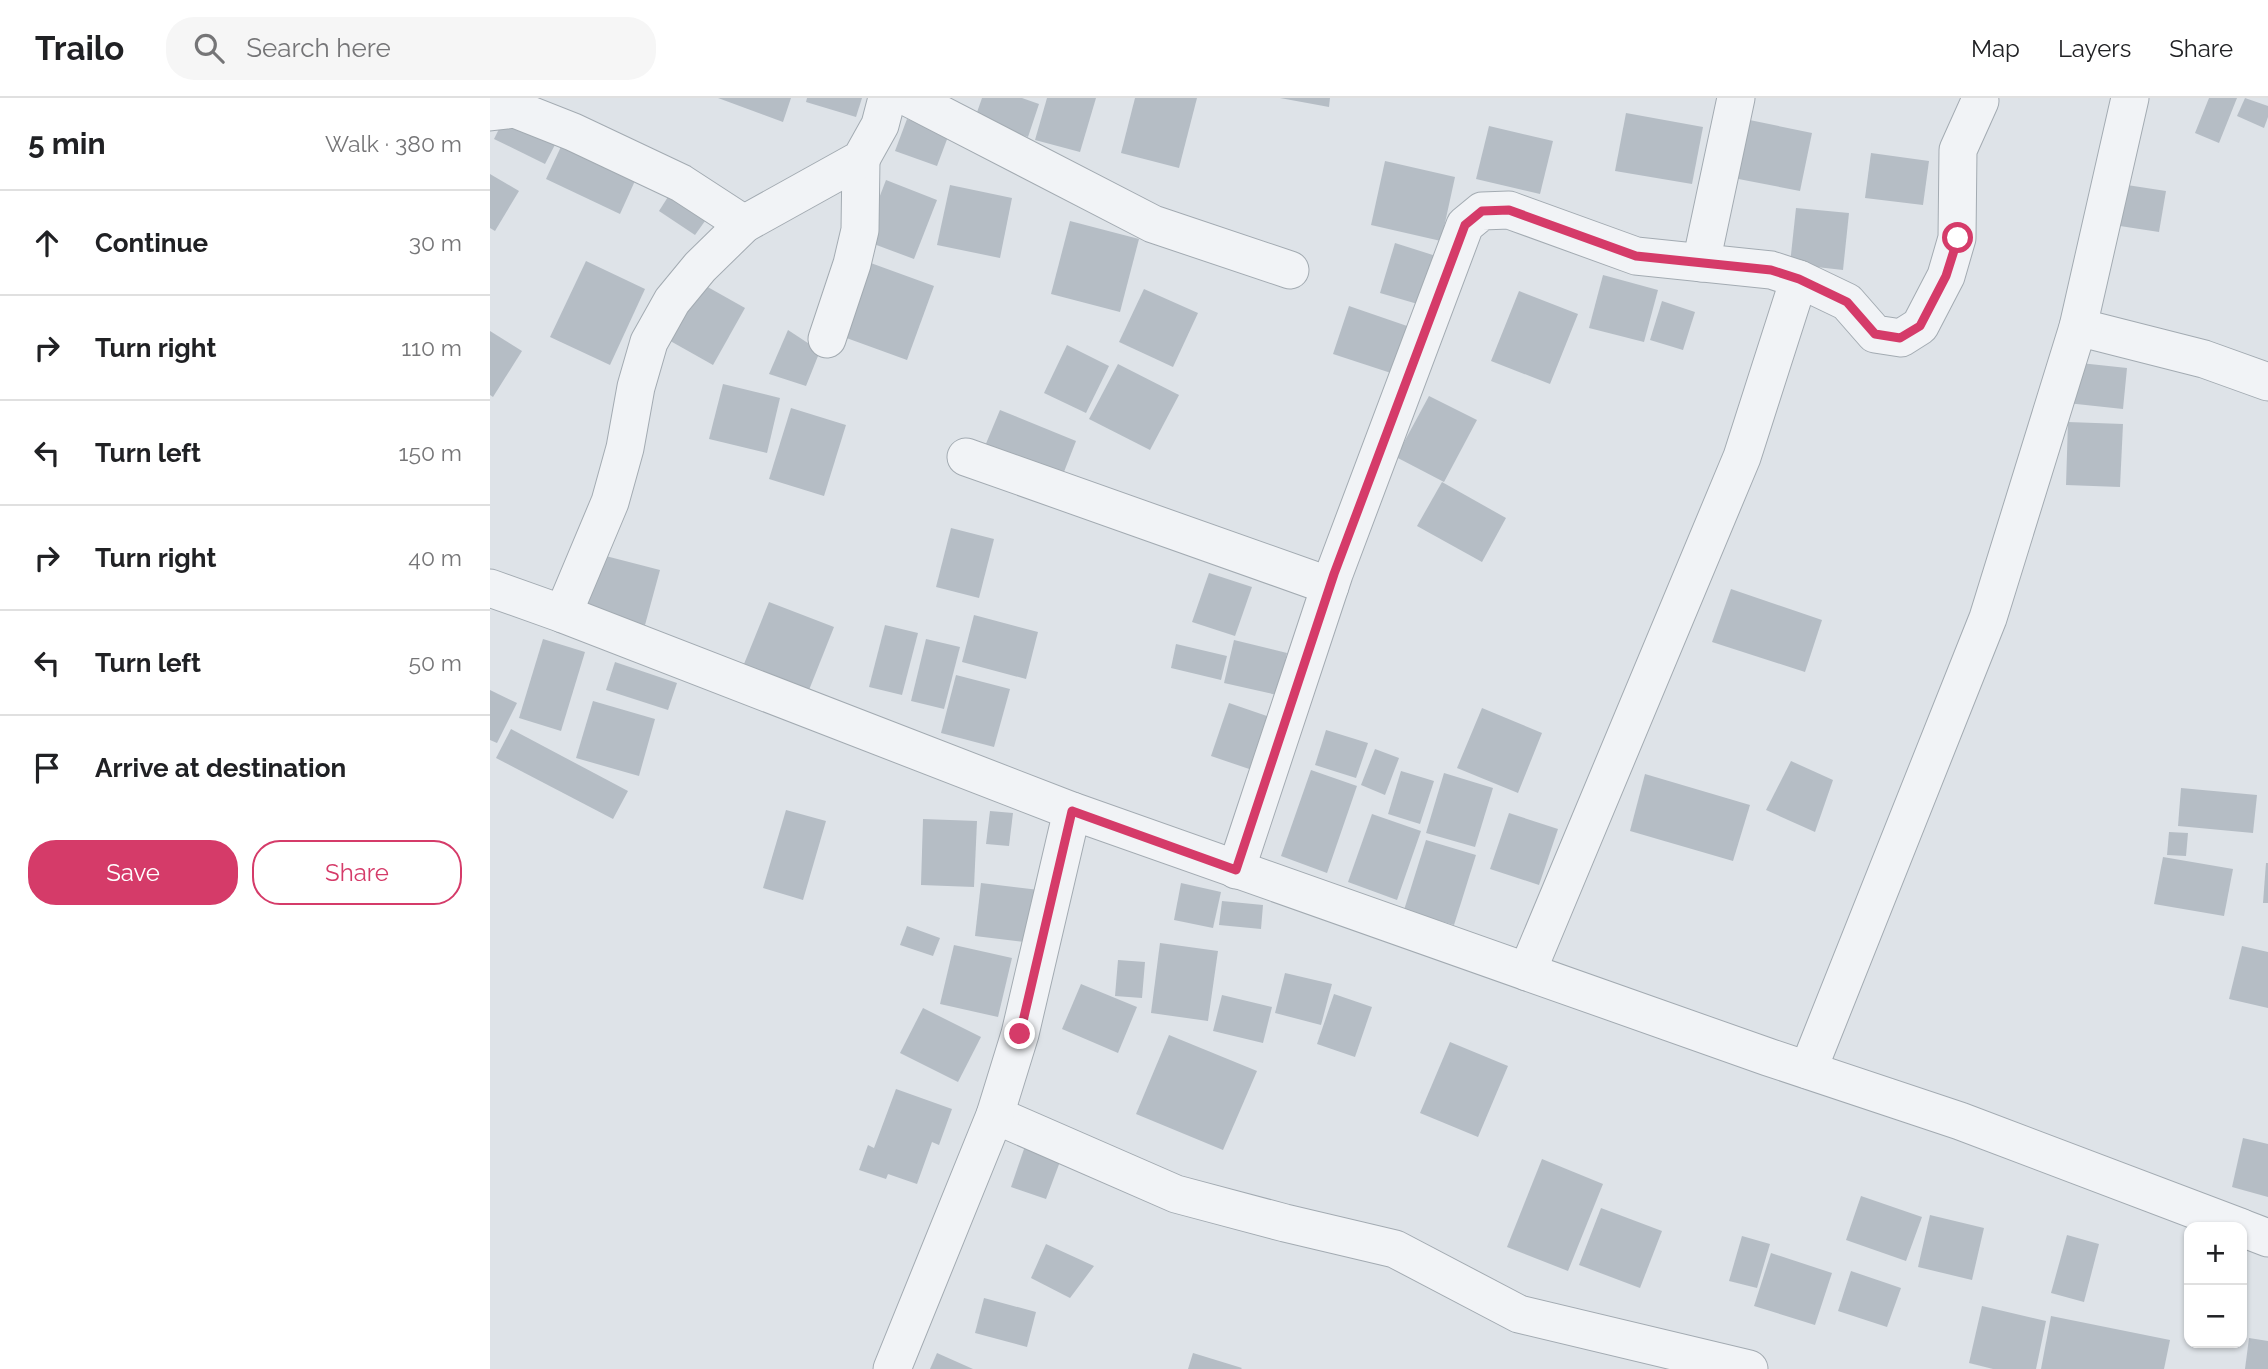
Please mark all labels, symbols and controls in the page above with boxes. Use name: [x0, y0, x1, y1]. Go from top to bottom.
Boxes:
search box: [166, 17, 656, 80]
text: Trailo: [35, 29, 124, 68]
icon: search: [190, 29, 228, 67]
text: Search here: [246, 33, 391, 63]
text: Map: [1971, 34, 2020, 63]
text: Layers: [2058, 34, 2131, 63]
text: Share: [2169, 34, 2233, 63]
text: 5 min: [28, 126, 106, 161]
text: Walk · 380 m: [325, 130, 462, 157]
route start: [1942, 222, 1973, 253]
icon: ahead: [28, 224, 66, 262]
text: Continue: [95, 228, 208, 258]
text: 30 m: [409, 229, 462, 256]
icon: right: [28, 329, 66, 367]
text: Turn right: [95, 333, 216, 363]
text: 110 m: [401, 334, 462, 361]
icon: left: [28, 434, 66, 472]
text: Turn left: [95, 438, 201, 468]
text: 150 m: [399, 439, 462, 466]
icon: right: [28, 539, 66, 577]
text: Turn right: [95, 543, 216, 573]
text: 40 m: [408, 544, 462, 571]
icon: left: [28, 644, 66, 682]
text: Turn left: [95, 648, 201, 678]
text: 50 m: [408, 649, 462, 676]
icon: arrive: [28, 749, 66, 787]
text: Arrive at destination: [95, 753, 346, 783]
button: Save: [28, 840, 238, 905]
button: Share: [252, 840, 462, 905]
route end: [1004, 1018, 1035, 1049]
map controls: [2184, 1222, 2247, 1348]
button: +: [2184, 1222, 2247, 1285]
button: −: [2184, 1285, 2247, 1348]

